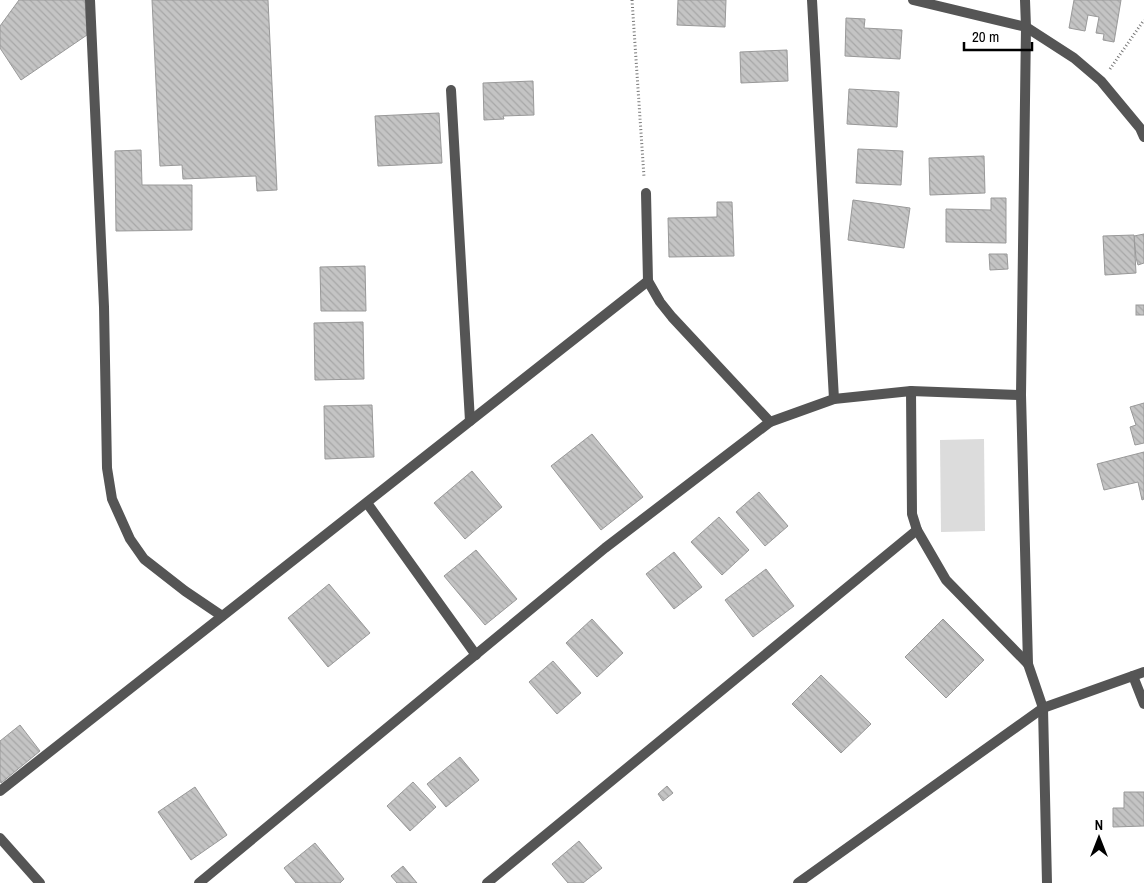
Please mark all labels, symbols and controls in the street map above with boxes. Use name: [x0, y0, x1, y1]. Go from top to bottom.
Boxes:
scale bar: [964, 20, 1032, 52]
text: 20 m: [972, 26, 999, 47]
north arrow: [1074, 813, 1124, 863]
text: N: [1095, 816, 1103, 834]

